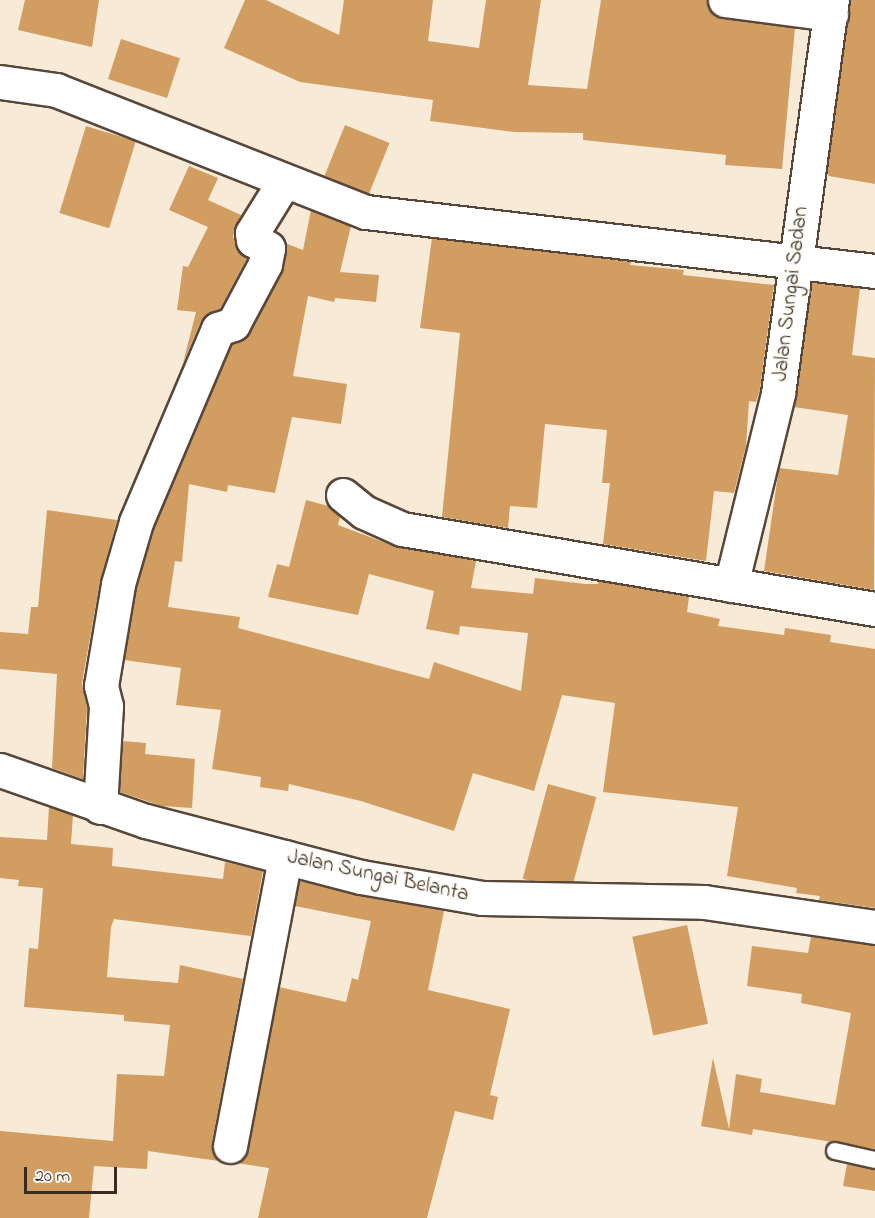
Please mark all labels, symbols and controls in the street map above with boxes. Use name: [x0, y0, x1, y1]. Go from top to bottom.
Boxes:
street label: Jalan Sungai Sadan: [768, 205, 814, 383]
street label: Jalan Sungai Belanta: [285, 844, 471, 908]
scale bar: [27, 1155, 120, 1193]
text: 20 m: [35, 1164, 70, 1190]

